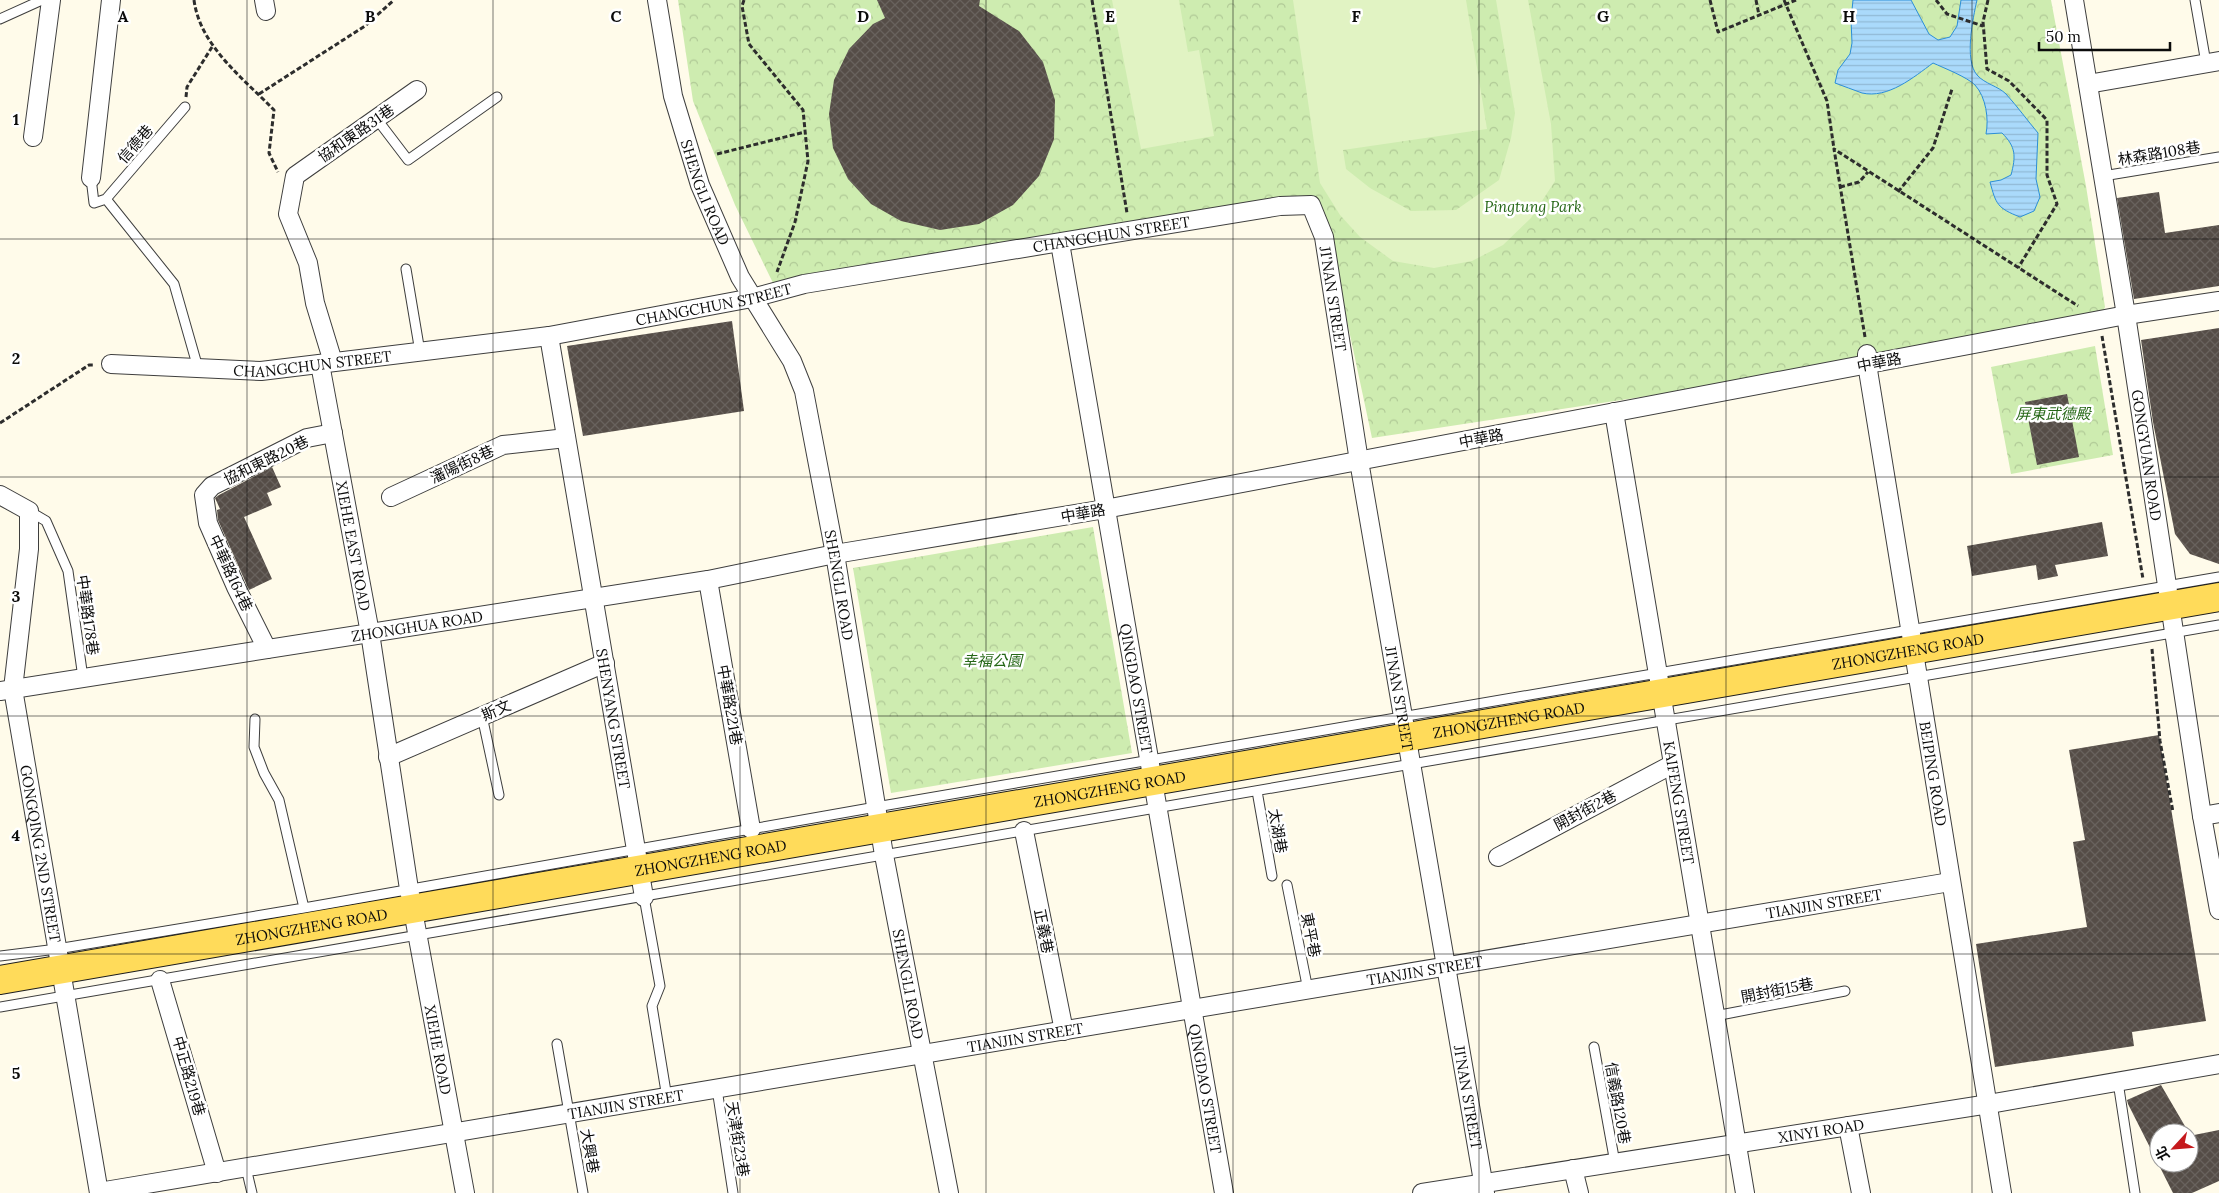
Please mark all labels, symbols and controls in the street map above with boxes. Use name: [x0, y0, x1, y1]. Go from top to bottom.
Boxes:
text: A: [118, 6, 129, 26]
text: B: [365, 6, 376, 26]
text: C: [610, 6, 622, 26]
text: D: [857, 6, 869, 26]
text: E: [1105, 6, 1115, 26]
text: F: [1351, 6, 1361, 26]
text: G: [1597, 6, 1609, 26]
text: H: [1843, 6, 1856, 26]
scale bar: [2039, 20, 2170, 52]
text: 50 m: [2046, 27, 2081, 46]
street label: 協和東路31巷: [314, 100, 398, 166]
text: 1: [13, 109, 19, 129]
street label: 信德巷: [113, 121, 157, 167]
street label: SHENGLI ROAD: [677, 137, 734, 248]
street label: 林森路108巷: [2116, 137, 2202, 169]
park label: Pingtung Park: [1484, 197, 1582, 216]
street label: CHANGCHUN STREET: [1031, 211, 1192, 256]
street label: JI'NAN STREET: [1316, 244, 1351, 353]
street label: CHANGCHUN STREET: [634, 278, 794, 329]
street label: CHANGCHUN STREET: [233, 346, 393, 381]
text: 2: [12, 348, 20, 368]
street label: 中華路: [1855, 348, 1903, 376]
street label: GONGYUAN ROAD: [2128, 388, 2167, 522]
park label: 屏東武德殿: [2015, 404, 2092, 423]
street label: 中華路: [1457, 424, 1505, 452]
street label: 協和東路20巷: [220, 431, 312, 489]
street label: 瀋陽街8巷: [427, 441, 497, 487]
street label: XIEHE EAST ROAD: [332, 479, 375, 612]
street label: 中華路: [1059, 500, 1107, 526]
street label: SHENGLI ROAD: [821, 528, 858, 642]
street label: 中華路164巷: [205, 532, 257, 614]
street label: 中華路178巷: [73, 574, 103, 656]
text: 3: [12, 586, 21, 606]
street label: ZHONGHUA ROAD: [350, 606, 484, 645]
street label: QINGDAO STREET: [1116, 622, 1158, 755]
street label: ZHONGZHENG ROAD: [1830, 628, 1985, 673]
street label: JI'NAN STREET: [1381, 643, 1418, 752]
street label: SHENYANG STREET: [593, 647, 635, 791]
park label: 幸福公園: [962, 651, 1024, 670]
street label: 中華路221巷: [714, 663, 746, 747]
street label: 斯文: [478, 695, 514, 725]
street label: ZHONGZHENG ROAD: [1431, 697, 1586, 742]
street label: BEIPING ROAD: [1916, 720, 1952, 827]
street label: KAIFENG STREET: [1660, 739, 1699, 866]
street label: GONGQING 2ND STREET: [17, 763, 66, 944]
street label: ZHONGZHENG ROAD: [1032, 766, 1187, 811]
street label: 開封街2巷: [1550, 786, 1620, 834]
street label: 太湖巷: [1265, 807, 1291, 855]
text: 4: [12, 825, 21, 845]
street label: ZHONGZHENG ROAD: [633, 835, 788, 880]
street label: TIANJIN STREET: [1765, 884, 1884, 922]
street label: ZHONGZHENG ROAD: [234, 904, 389, 949]
street label: 正義巷: [1030, 907, 1058, 955]
street label: 東平巷: [1297, 911, 1325, 959]
street label: SHENGLI ROAD: [889, 927, 929, 1041]
street label: TIANJIN STREET: [1365, 951, 1484, 989]
street label: 開封街15巷: [1739, 974, 1815, 1006]
street label: XIEHE ROAD: [421, 1003, 456, 1096]
street label: TIANJIN STREET: [966, 1018, 1085, 1056]
street label: QINGDAO STREET: [1185, 1022, 1227, 1155]
street label: 中正路219巷: [169, 1034, 209, 1118]
street label: JI'NAN STREET: [1450, 1043, 1487, 1152]
street label: 信義路120巷: [1601, 1061, 1635, 1145]
text: 5: [12, 1063, 21, 1083]
street label: TIANJIN STREET: [566, 1085, 685, 1123]
street label: 天津街23巷: [723, 1100, 753, 1178]
street label: XINYI ROAD: [1777, 1114, 1865, 1146]
north arrow: [2149, 1123, 2199, 1173]
street label: 大興巷: [577, 1127, 603, 1175]
text: 北: [2151, 1143, 2173, 1164]

